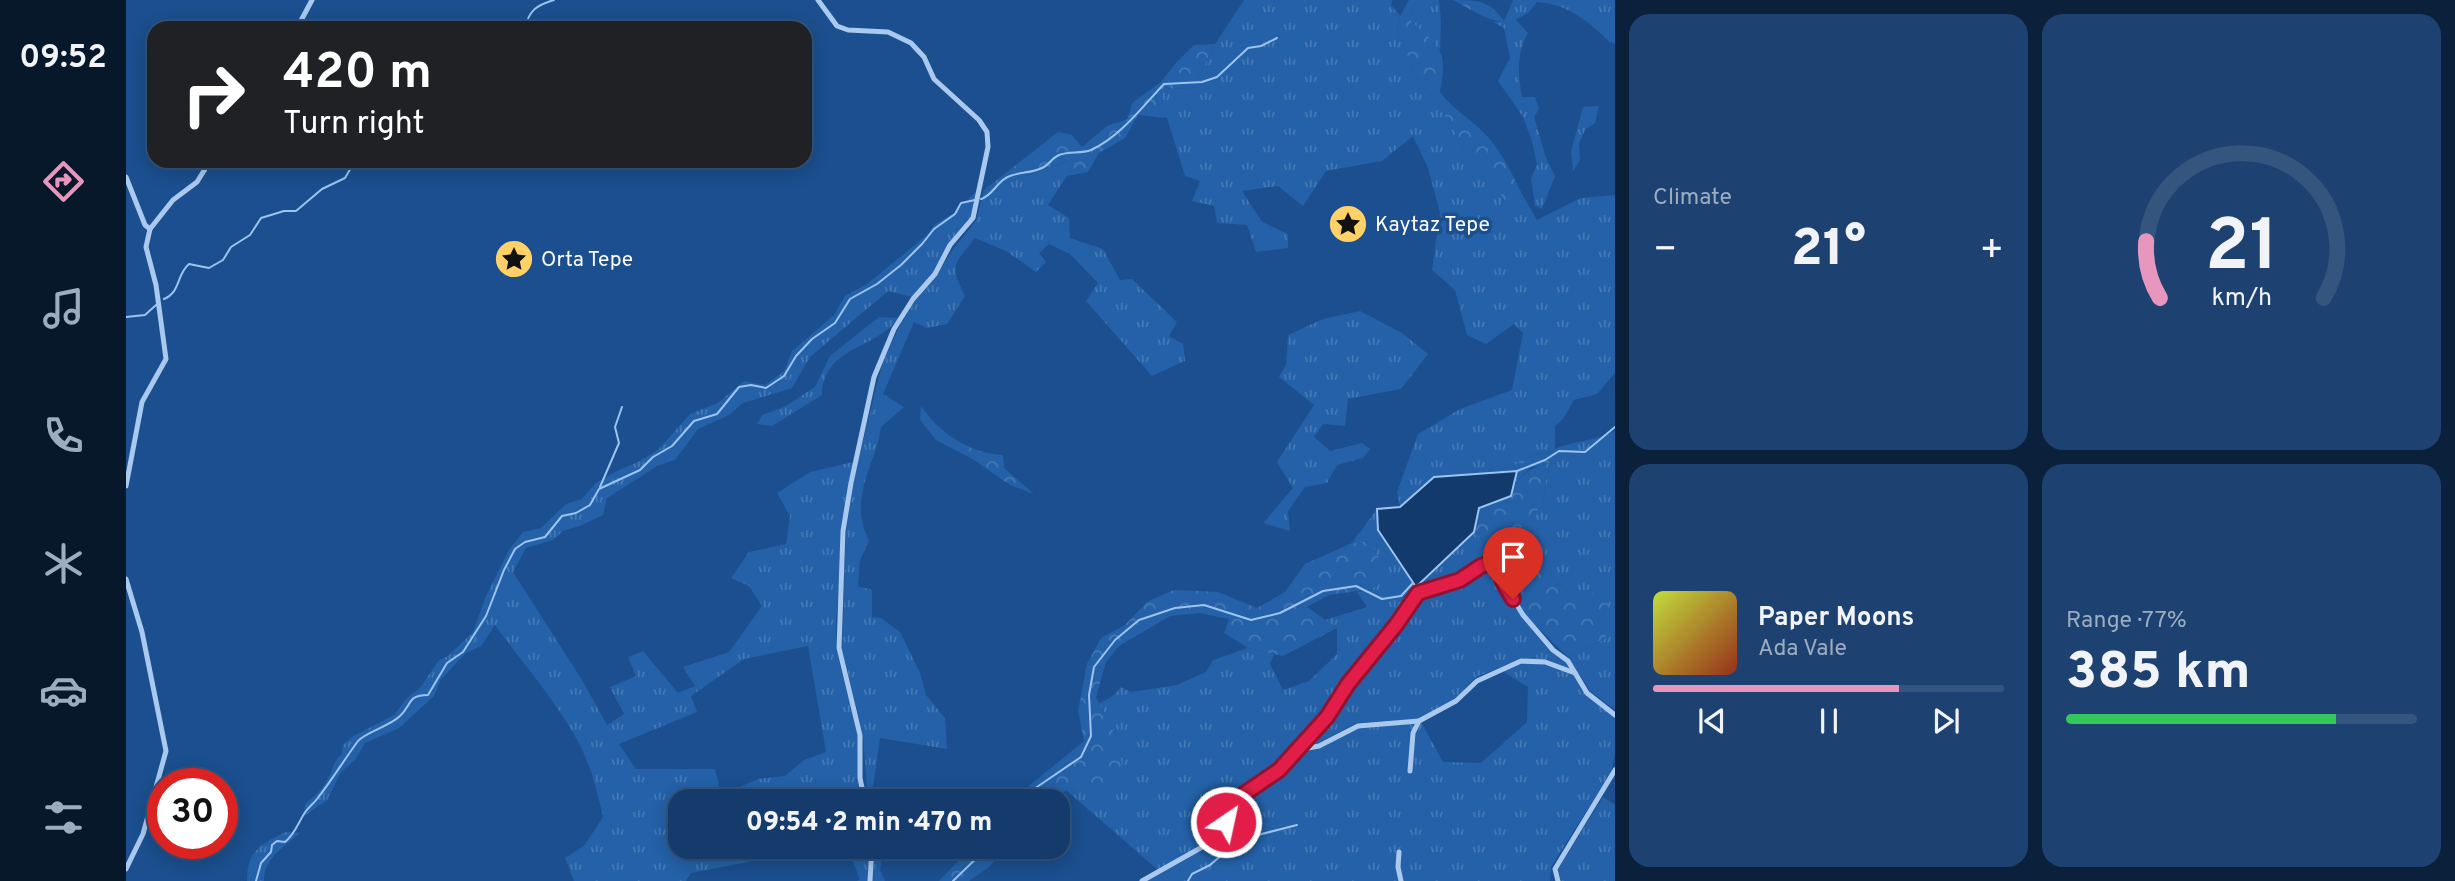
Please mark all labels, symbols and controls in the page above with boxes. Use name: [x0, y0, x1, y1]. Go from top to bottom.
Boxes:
text: 09:52: [19, 39, 107, 79]
text: 420 m: [283, 44, 432, 106]
icon: right: [168, 49, 259, 140]
text: Turn right: [283, 105, 425, 145]
icon: directions: [39, 157, 88, 206]
text: Climate: [1653, 184, 1732, 213]
place icon: Kaytaz Tepe: [1327, 203, 1369, 245]
text: 21: [2205, 204, 2278, 296]
place label: Kaytaz Tepe: [1375, 212, 1490, 239]
text: 21°: [1791, 218, 1866, 284]
text: −: [1653, 227, 1678, 276]
text: +: [1979, 227, 2004, 276]
place icon: Orta Tepe: [493, 238, 535, 280]
place label: Orta Tepe: [541, 247, 633, 274]
text: km/h: [2211, 283, 2272, 315]
icon: music: [39, 284, 88, 333]
icon: phone: [39, 411, 88, 460]
pin: [1483, 527, 1543, 599]
icon: arrive: [1494, 538, 1532, 576]
icon: climate: [39, 539, 88, 588]
text: Paper Moons: [1758, 602, 1914, 635]
text: Range · 77%: [2066, 607, 2187, 636]
text: Ada Vale: [1758, 635, 1847, 664]
text: 385 km: [2066, 641, 2251, 707]
icon: car: [39, 666, 88, 715]
icon: previous: [1693, 702, 1731, 740]
icon: pause: [1810, 702, 1848, 740]
icon: next: [1927, 702, 1965, 740]
speed limit sign: 30: [147, 768, 238, 859]
position arrow: [1189, 785, 1263, 859]
icon: filters: [39, 793, 88, 842]
text: 09:54 · 2 min · 470 m: [746, 807, 992, 840]

